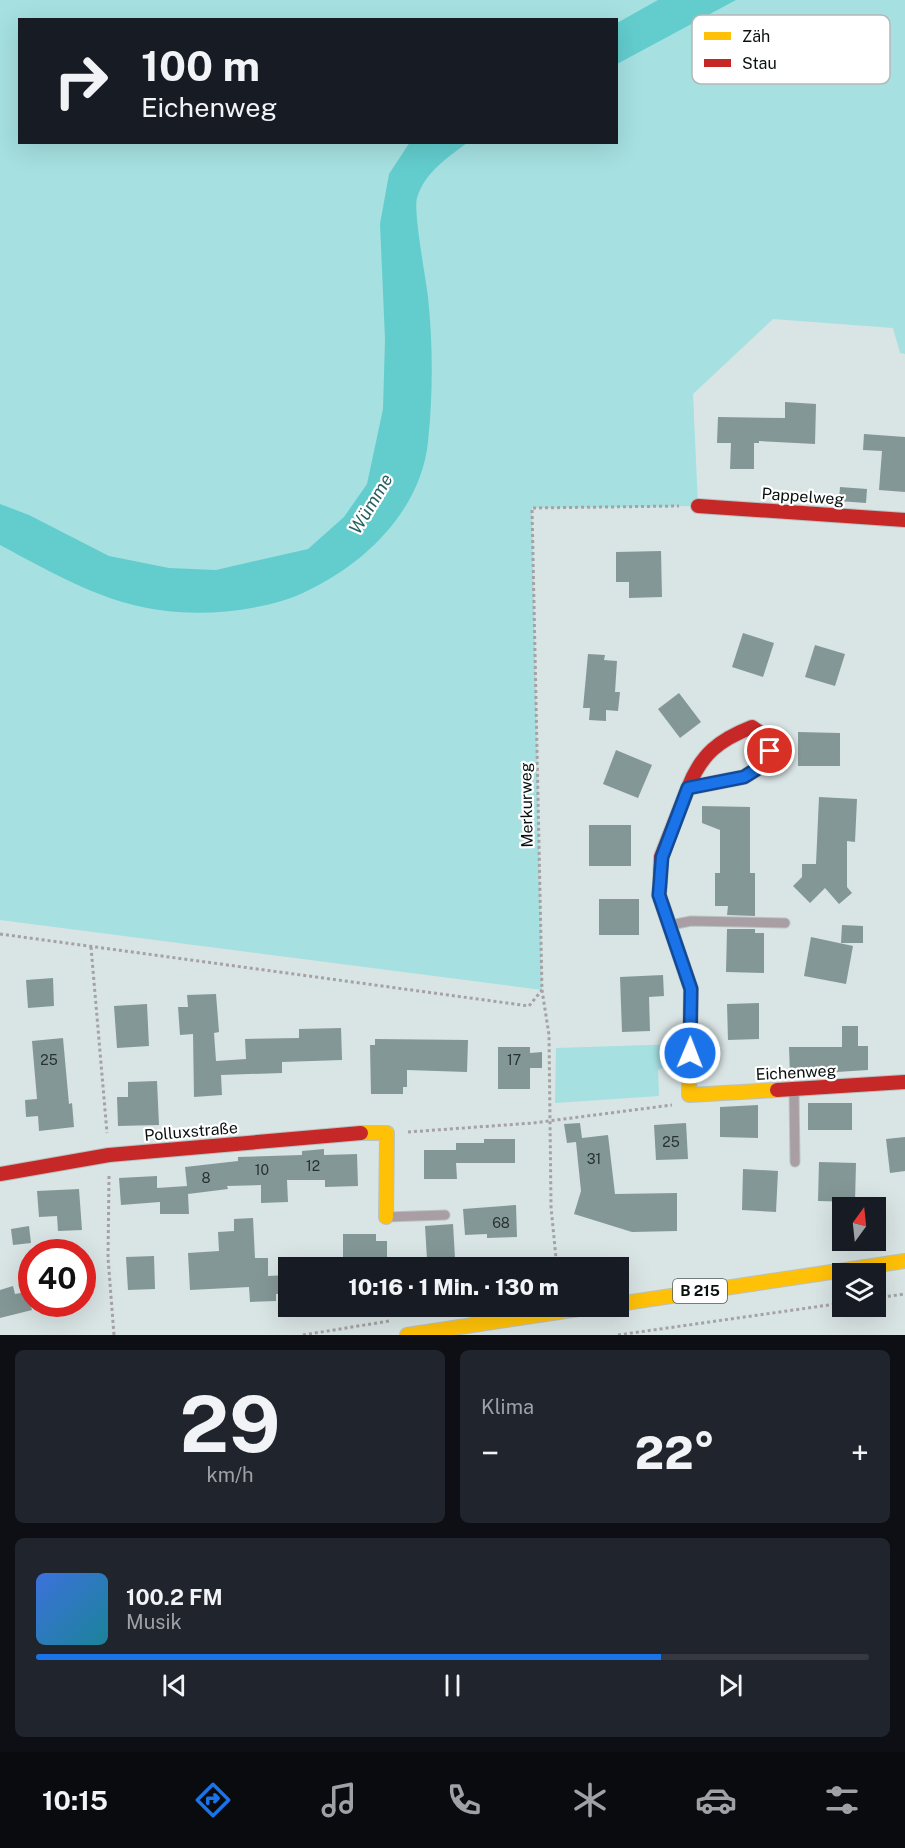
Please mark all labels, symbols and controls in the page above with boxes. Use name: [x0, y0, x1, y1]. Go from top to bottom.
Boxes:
legend: [692, 15, 890, 84]
text: Zäh: [742, 27, 770, 46]
text: 100 m: [141, 41, 260, 90]
icon: right: [42, 42, 120, 120]
text: Stau: [742, 54, 777, 73]
text: Eichenweg: [141, 91, 277, 123]
water label: Wümme: [345, 470, 397, 538]
street label: Pappelweg: [761, 484, 845, 509]
pin: [744, 725, 795, 776]
icon: arrive: [753, 734, 786, 767]
street label: Merkurweg: [516, 762, 537, 848]
position arrow: [658, 1021, 722, 1085]
house number: 25: [40, 1052, 58, 1068]
house number: 17: [507, 1052, 521, 1068]
street label: Eichenweg: [755, 1061, 837, 1084]
street label: Polluxstraße: [143, 1118, 239, 1145]
house number: 25: [662, 1134, 680, 1150]
house number: 31: [587, 1151, 601, 1167]
house number: 12: [306, 1158, 320, 1174]
house number: 10: [255, 1162, 269, 1178]
house number: 8: [201, 1170, 211, 1186]
north arrow: [832, 1197, 886, 1251]
map controls: [832, 1197, 886, 1317]
house number: 68: [492, 1215, 510, 1231]
speed limit sign: 40: [18, 1239, 96, 1317]
button: layers: [832, 1263, 886, 1317]
text: 10:16 · 1 Min. · 130 m: [348, 1274, 559, 1300]
road number: B 215: [673, 1279, 727, 1303]
text: 29: [180, 1378, 280, 1470]
text: Klima: [481, 1395, 534, 1419]
text: 22°: [635, 1426, 715, 1479]
text: −: [481, 1434, 499, 1472]
text: +: [851, 1434, 869, 1472]
text: km/h: [206, 1463, 254, 1487]
text: 100.2 FM: [126, 1584, 223, 1610]
text: Musik: [126, 1610, 182, 1634]
icon: previous: [158, 1669, 191, 1702]
icon: pause: [436, 1669, 469, 1702]
icon: next: [714, 1669, 747, 1702]
icon: directions: [192, 1779, 234, 1821]
icon: music: [318, 1779, 360, 1821]
icon: phone: [443, 1779, 485, 1821]
icon: climate: [569, 1779, 611, 1821]
icon: car: [695, 1779, 737, 1821]
icon: filters: [821, 1779, 863, 1821]
text: 10:15: [42, 1784, 108, 1816]

